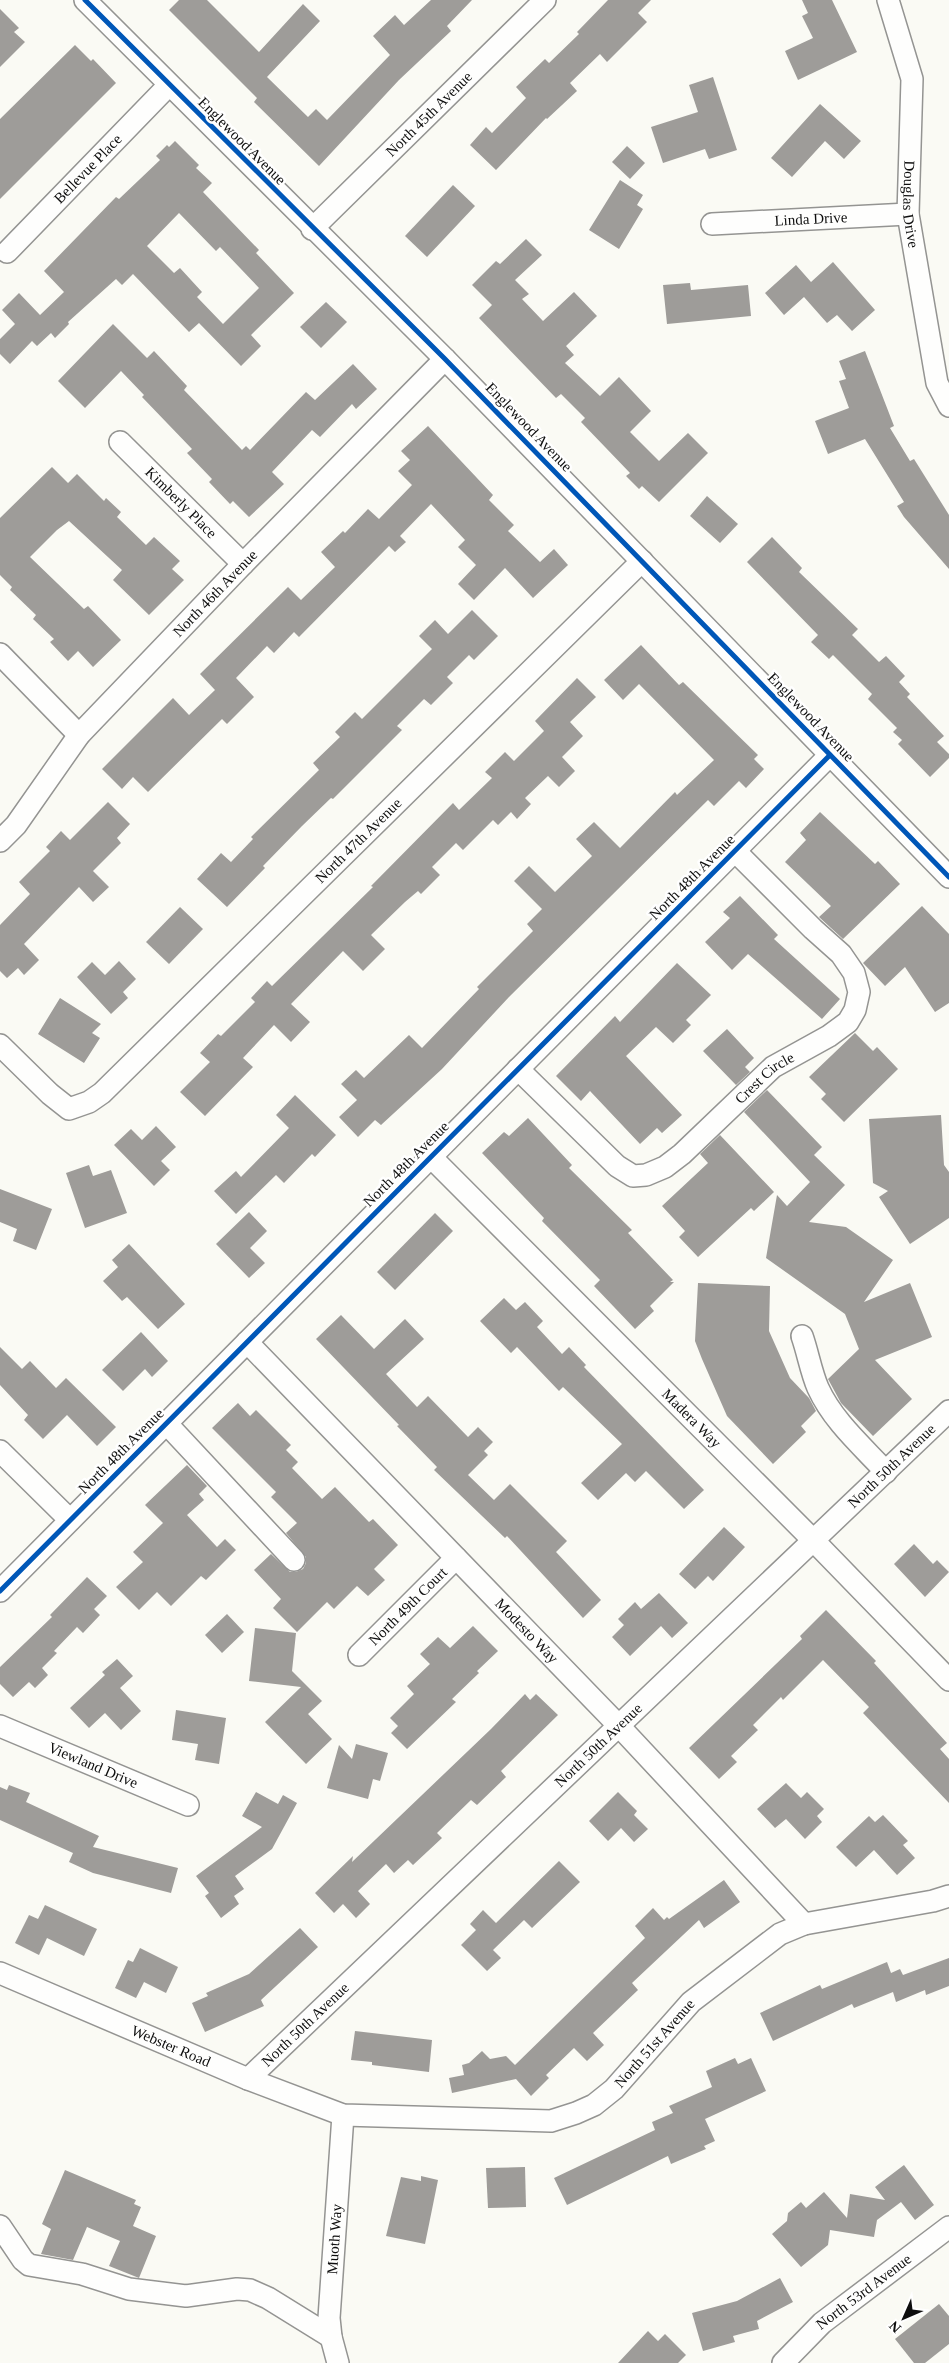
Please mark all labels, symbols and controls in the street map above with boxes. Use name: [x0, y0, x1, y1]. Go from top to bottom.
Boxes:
street label: North 45th Avenue: [383, 68, 475, 160]
street label: Englewood Avenue: [195, 94, 289, 188]
street label: Bellevue Place: [51, 131, 125, 206]
street label: Douglas Drive: [900, 160, 922, 250]
street label: Linda Drive: [774, 209, 848, 229]
street label: Englewood Avenue: [483, 379, 576, 475]
street label: Kimberly Place: [142, 464, 220, 542]
street label: North 46th Avenue: [170, 546, 261, 640]
street label: Englewood Avenue: [765, 669, 858, 765]
street label: North 47th Avenue: [312, 795, 405, 886]
street label: North 48th Avenue: [646, 831, 738, 923]
street label: Crest Circle: [732, 1049, 797, 1107]
street label: North 48th Avenue: [360, 1118, 452, 1210]
street label: Madera Way: [659, 1386, 725, 1451]
street label: North 48th Avenue: [75, 1405, 167, 1497]
street label: North 50th Avenue: [845, 1420, 939, 1511]
street label: North 49th Court: [366, 1563, 451, 1648]
street label: Modesto Way: [492, 1595, 562, 1667]
street label: North 50th Avenue: [552, 1700, 645, 1790]
street label: Viewland Drive: [46, 1739, 140, 1791]
street label: North 50th Avenue: [258, 1979, 352, 2070]
street label: North 51st Avenue: [611, 1996, 698, 2091]
street label: Webster Road: [129, 2022, 213, 2070]
street label: Muoth Way: [324, 2203, 345, 2275]
street label: North 53rd Avenue: [813, 2249, 915, 2335]
north arrow: [879, 2293, 929, 2343]

